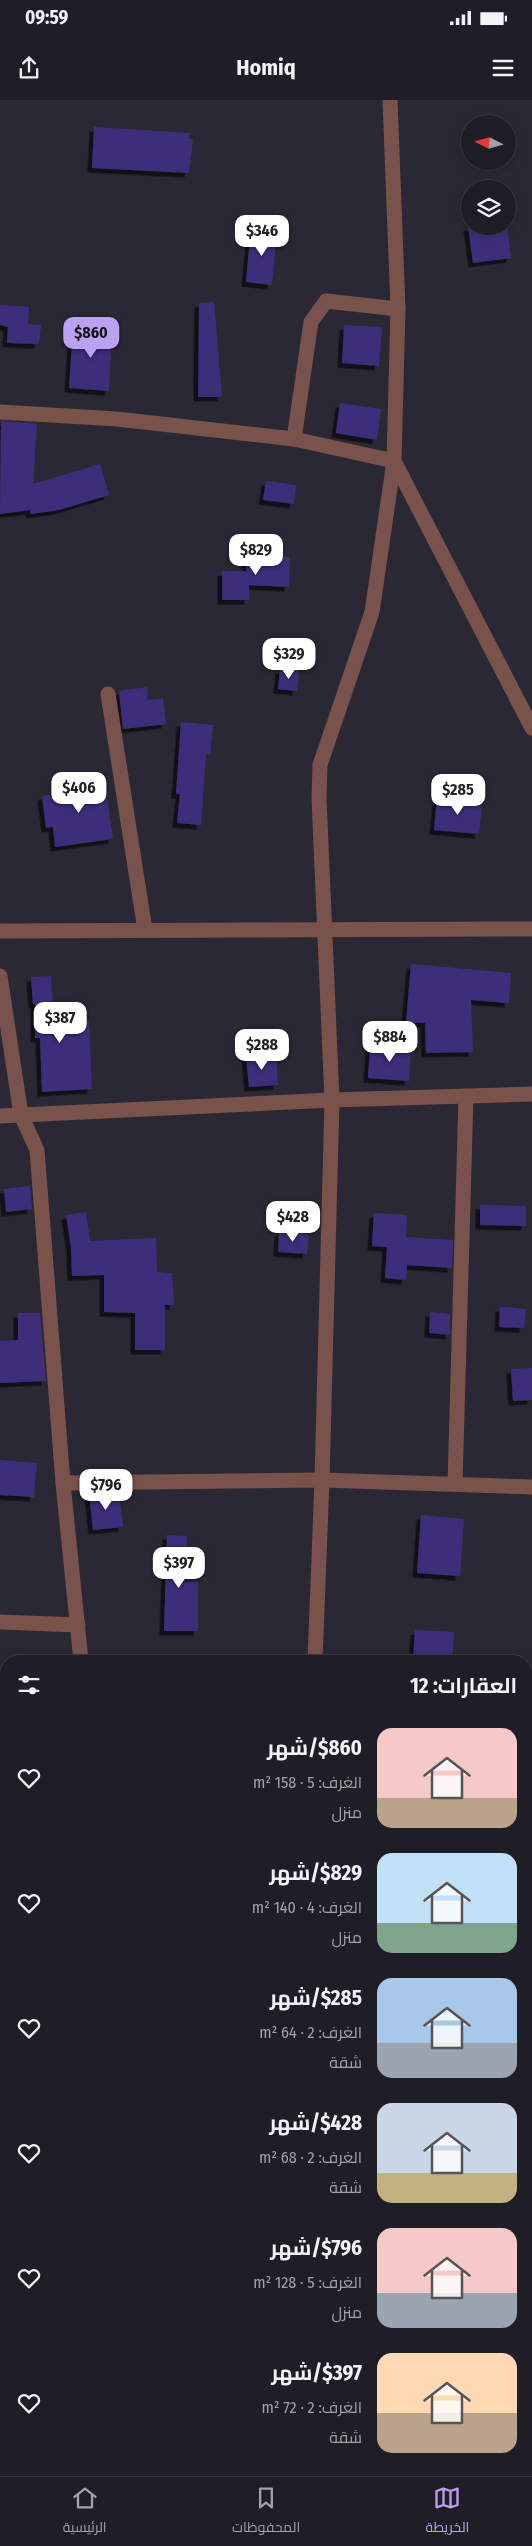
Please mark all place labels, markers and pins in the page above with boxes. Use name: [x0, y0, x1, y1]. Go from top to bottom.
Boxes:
pin: $346: [232, 214, 292, 257]
pin: $860: [61, 316, 121, 359]
pin: $829: [226, 534, 286, 576]
pin: $329: [259, 638, 319, 680]
pin: $406: [49, 772, 109, 814]
pin: $285: [428, 774, 488, 816]
pin: $387: [30, 1002, 90, 1044]
pin: $884: [360, 1020, 420, 1063]
pin: $288: [232, 1028, 292, 1071]
pin: $428: [263, 1200, 323, 1243]
pin: $796: [76, 1468, 136, 1511]
pin: $397: [149, 1546, 209, 1589]

